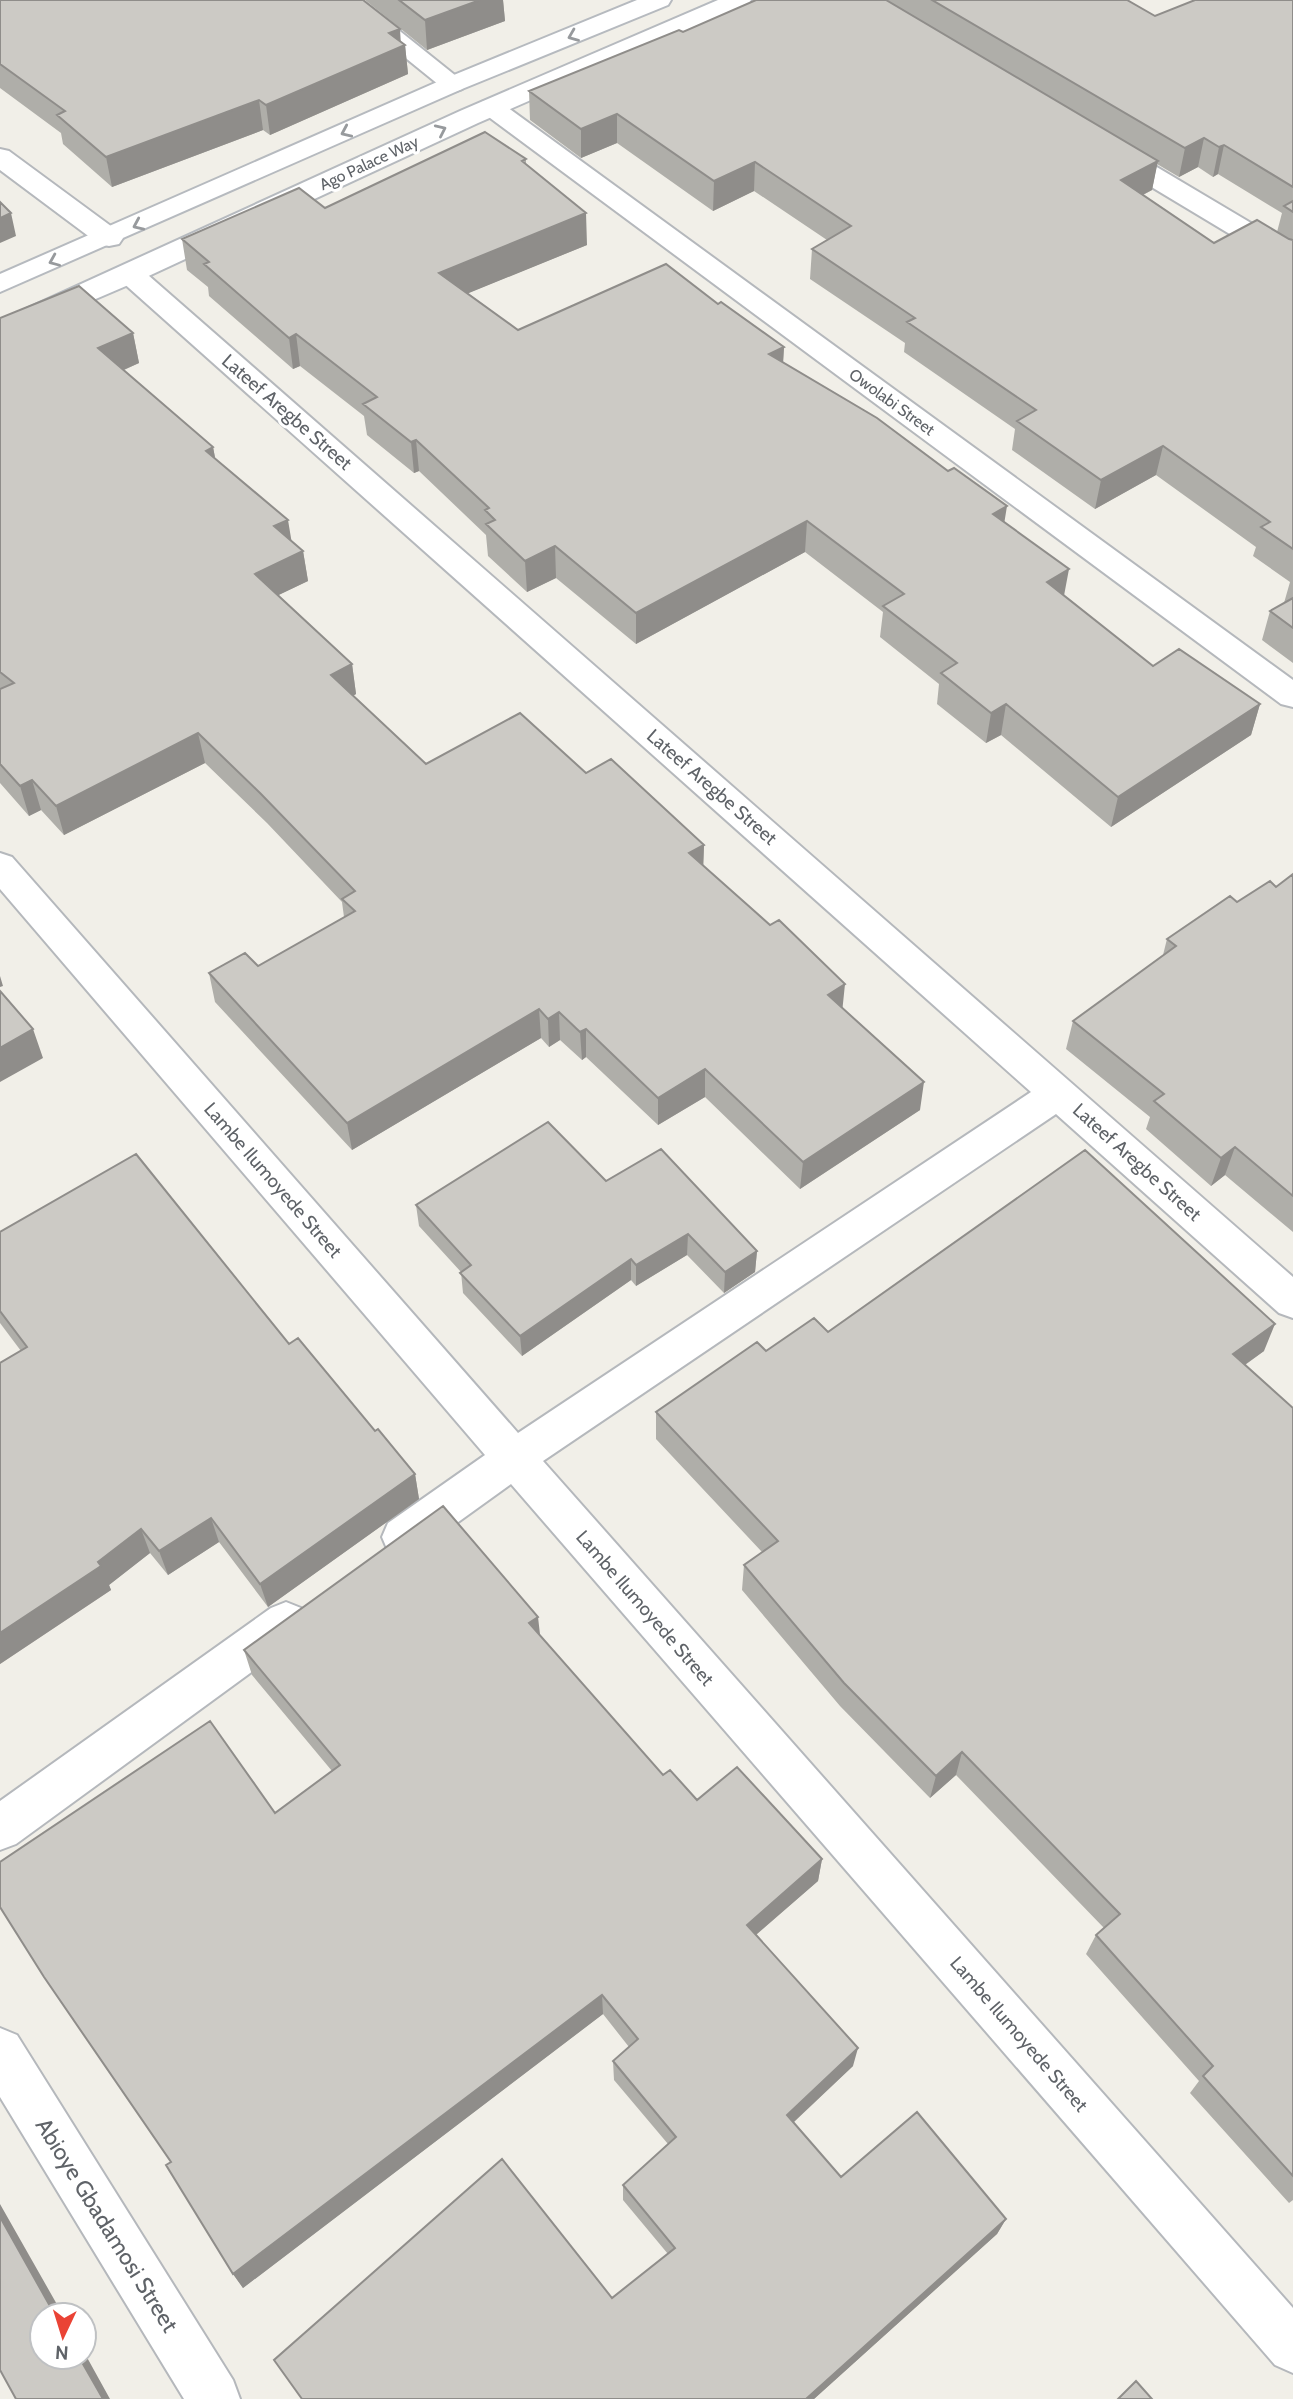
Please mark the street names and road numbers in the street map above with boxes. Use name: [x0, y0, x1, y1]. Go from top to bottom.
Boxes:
street label: Ago Palace Way: [316, 132, 422, 194]
street label: Lateef Aregbe Street: [217, 349, 357, 475]
street label: Owolabi Street: [846, 365, 939, 440]
street label: Lateef Aregbe Street: [642, 724, 782, 850]
street label: Lambe Ilumoyede Street: [199, 1098, 347, 1263]
street label: Lateef Aregbe Street: [1068, 1098, 1206, 1226]
street label: Lambe Ilumoyede Street: [571, 1526, 719, 1691]
street label: Lambe Ilumoyede Street: [945, 1952, 1093, 2117]
street label: Abioye Gbadamosi Street: [30, 2113, 184, 2337]

